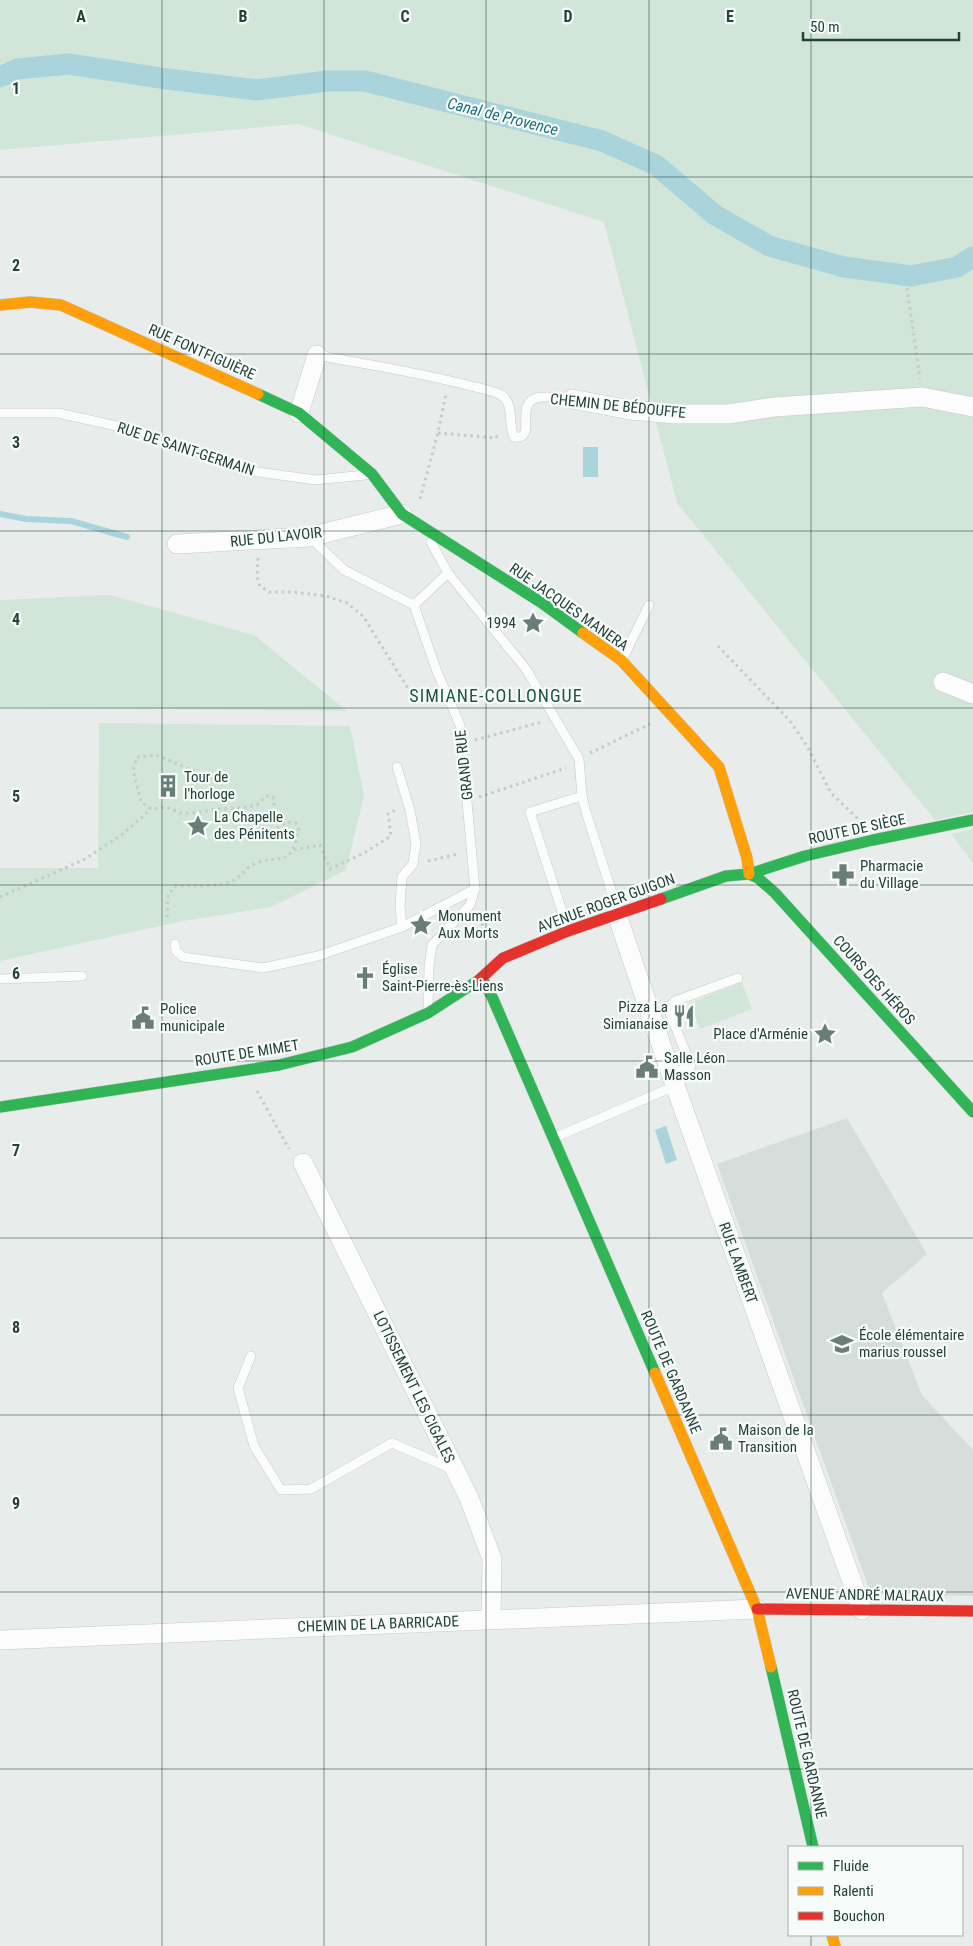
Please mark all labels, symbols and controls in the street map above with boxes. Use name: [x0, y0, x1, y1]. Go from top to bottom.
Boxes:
text: A: [76, 7, 86, 26]
text: B: [239, 7, 248, 26]
text: C: [400, 7, 410, 26]
text: D: [563, 7, 573, 26]
text: E: [726, 7, 734, 26]
scale bar: [803, 10, 959, 42]
text: 50 m: [810, 18, 840, 36]
text: 1: [12, 79, 20, 98]
water label: Canal de Provence: [445, 94, 560, 139]
text: 2: [12, 256, 20, 275]
street label: RUE FONTFIGUIÈRE: [146, 320, 258, 384]
street label: CHEMIN DE BÉDOUFFE: [549, 390, 687, 422]
street label: RUE DE SAINT-GERMAIN: [115, 418, 257, 480]
text: 3: [12, 433, 20, 452]
street label: RUE DU LAVOIR: [229, 523, 323, 551]
street label: RUE JACQUES MANERA: [506, 559, 632, 655]
text: 4: [12, 610, 20, 629]
place icon: 1994: [520, 610, 546, 636]
place label: 1994: [486, 614, 516, 632]
district label: SIMIANE-COLLONGUE: [409, 685, 583, 706]
street label: GRAND RUE: [451, 729, 477, 801]
place label: Tour de l'horloge: [184, 768, 235, 803]
building icon: Tour de l'horloge: [155, 773, 181, 799]
text: 5: [12, 787, 20, 806]
place label: La Chapelle des Pénitents: [214, 808, 295, 843]
street label: ROUTE DE SIÈGE: [807, 810, 907, 848]
place icon: La Chapelle des Pénitents: [185, 813, 211, 839]
place label: Pharmacie du Village: [860, 857, 923, 892]
pharmacy icon: Pharmacie du Village: [830, 862, 856, 888]
street label: AVENUE ROGER GUIGON: [535, 870, 677, 936]
place label: Monument Aux Morts: [438, 907, 501, 942]
place icon: Monument Aux Morts: [408, 912, 434, 938]
street label: COURS DES HÉROS: [829, 932, 919, 1028]
place label: Église Saint-Pierre-ès-Liens: [382, 960, 504, 995]
text: 6: [12, 964, 20, 983]
church icon: Église Saint-Pierre-ès-Liens: [352, 965, 378, 991]
place label: Pizza La Simianaise: [603, 998, 668, 1033]
place label: Police municipale: [160, 1000, 225, 1035]
restaurant icon: Pizza La Simianaise: [671, 1003, 697, 1029]
public building icon: Police municipale: [130, 1005, 156, 1031]
place icon: Place d'Arménie: [812, 1021, 838, 1047]
place label: Place d'Arménie: [713, 1025, 808, 1043]
street label: ROUTE DE MIMET: [194, 1036, 301, 1070]
place label: Salle Léon Masson: [664, 1049, 725, 1084]
public building icon: Salle Léon Masson: [634, 1054, 660, 1080]
text: 7: [12, 1141, 20, 1160]
street label: RUE LAMBERT: [715, 1220, 761, 1306]
street label: LOTISSEMENT LES CIGALES: [369, 1308, 459, 1466]
street label: ROUTE DE GARDANNE: [637, 1308, 705, 1436]
text: 8: [12, 1318, 20, 1337]
place label: École élémentaire marius roussel: [859, 1326, 964, 1361]
school or university icon: École élémentaire marius roussel: [829, 1331, 855, 1357]
place label: Maison de la Transition: [738, 1421, 814, 1456]
public building icon: Maison de la Transition: [708, 1426, 734, 1452]
text: 9: [12, 1494, 20, 1513]
street label: AVENUE ANDRÉ MALRAUX: [786, 1585, 944, 1605]
street label: CHEMIN DE LA BARRICADE: [297, 1612, 459, 1636]
street label: ROUTE DE GARDANNE: [783, 1688, 831, 1820]
legend: [788, 1846, 963, 1936]
text: Fluide: [833, 1857, 869, 1875]
text: Ralenti: [833, 1882, 874, 1900]
text: Bouchon: [833, 1907, 885, 1925]

